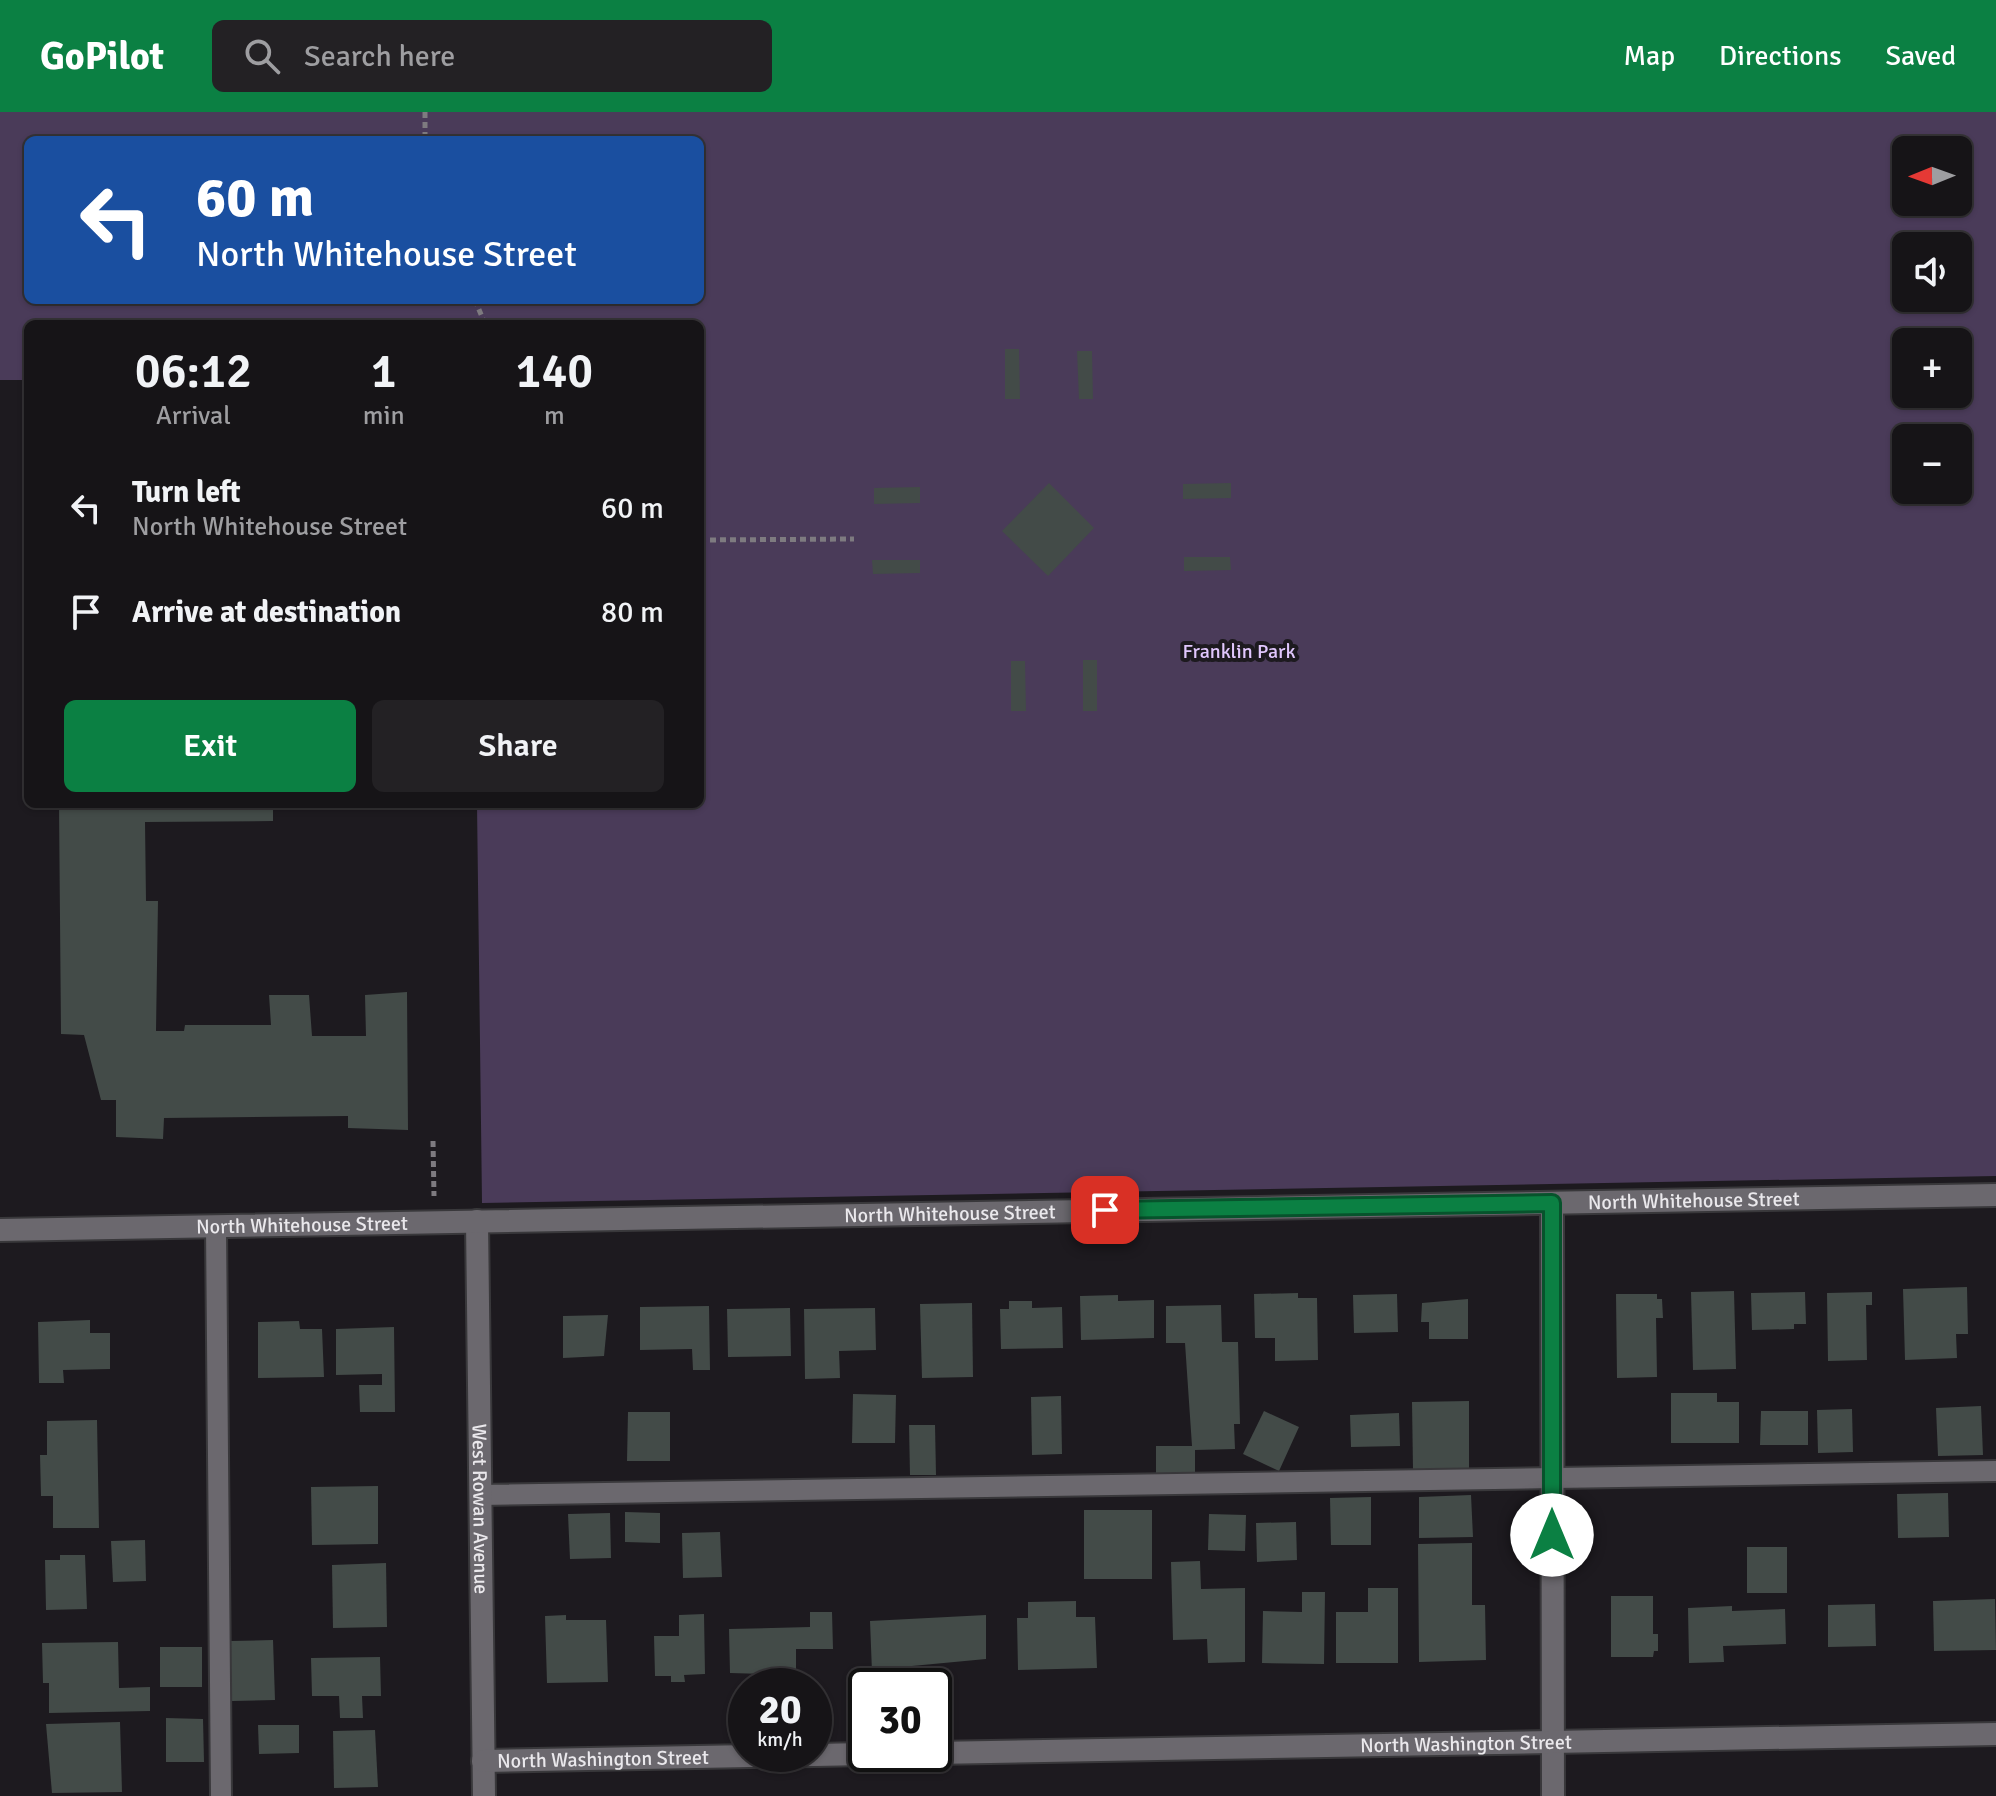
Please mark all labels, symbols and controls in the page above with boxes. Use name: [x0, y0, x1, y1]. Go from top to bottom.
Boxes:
search box: [212, 20, 772, 92]
text: GoPilot: [40, 33, 164, 80]
icon: search: [240, 34, 284, 78]
text: Search here: [304, 38, 455, 75]
text: Map: [1623, 39, 1675, 73]
text: Directions: [1719, 39, 1841, 73]
text: Saved: [1885, 39, 1956, 73]
north arrow: [1892, 136, 1972, 216]
map controls: [1892, 136, 1972, 504]
text: 60 m: [196, 163, 314, 232]
icon: left: [64, 168, 168, 272]
text: North Whitehouse Street: [196, 232, 577, 277]
button: sound: [1892, 232, 1972, 312]
button: +: [1892, 328, 1972, 408]
text: 06:12: [135, 342, 252, 401]
text: 1: [371, 342, 397, 401]
text: 140: [515, 342, 593, 401]
text: Arrival: [156, 400, 231, 432]
text: min: [363, 400, 405, 432]
text: m: [544, 400, 565, 432]
button: −: [1892, 424, 1972, 504]
text: Turn left: [132, 474, 241, 511]
icon: left: [64, 486, 108, 530]
text: 60 m: [601, 490, 664, 527]
text: North Whitehouse Street: [132, 511, 407, 543]
icon: arrive: [64, 590, 108, 634]
text: Arrive at destination: [132, 594, 401, 631]
text: 80 m: [601, 594, 664, 631]
park label: Franklin Park: [1183, 639, 1295, 664]
button: Exit: [64, 700, 356, 792]
button: Share: [372, 700, 664, 792]
pin: [1071, 1176, 1139, 1244]
street label: North Whitehouse Street: [1588, 1186, 1800, 1215]
icon: arrive: [1083, 1188, 1127, 1232]
street label: North Whitehouse Street: [844, 1199, 1056, 1228]
street label: North Whitehouse Street: [196, 1211, 408, 1240]
street label: West Rowan Avenue: [466, 1424, 494, 1594]
position arrow: [1510, 1493, 1594, 1577]
speed limit sign: 30: [848, 1668, 952, 1772]
text: 20: [758, 1685, 802, 1735]
text: km/h: [757, 1727, 803, 1752]
street label: North Washington Street: [1360, 1730, 1572, 1758]
street label: North Washington Street: [497, 1745, 709, 1774]

